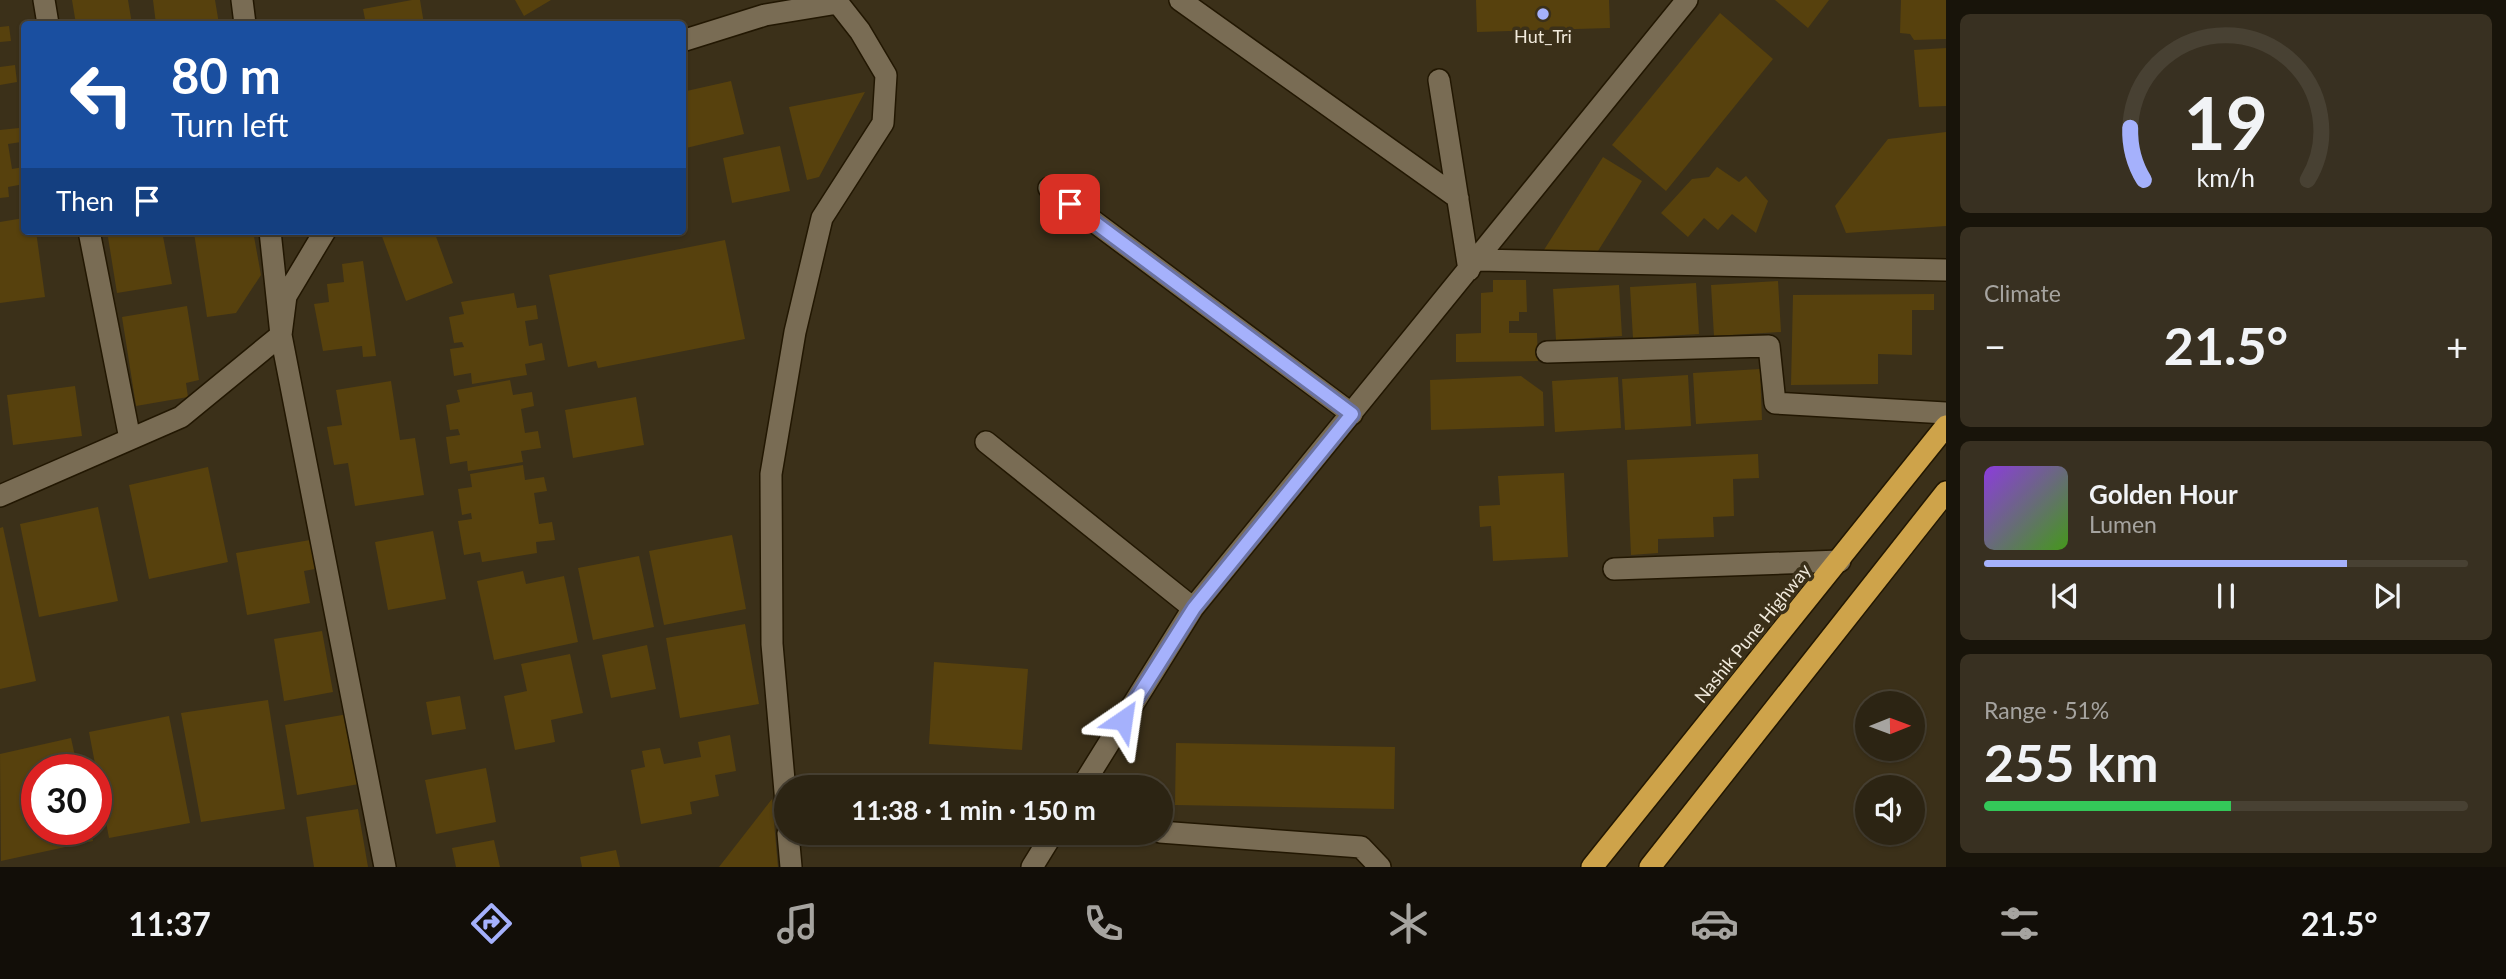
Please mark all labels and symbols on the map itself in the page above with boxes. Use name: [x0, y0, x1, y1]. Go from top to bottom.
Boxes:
marker: Hut_Tri: [1535, 6, 1551, 22]
place label: Hut_Tri: [1514, 25, 1572, 47]
pin: [1040, 174, 1100, 234]
street label: Nashik Pune Highway: [1689, 558, 1815, 707]
position arrow: [1086, 683, 1160, 757]
north arrow: [1855, 691, 1925, 761]
speed limit sign: 30: [21, 754, 112, 845]

